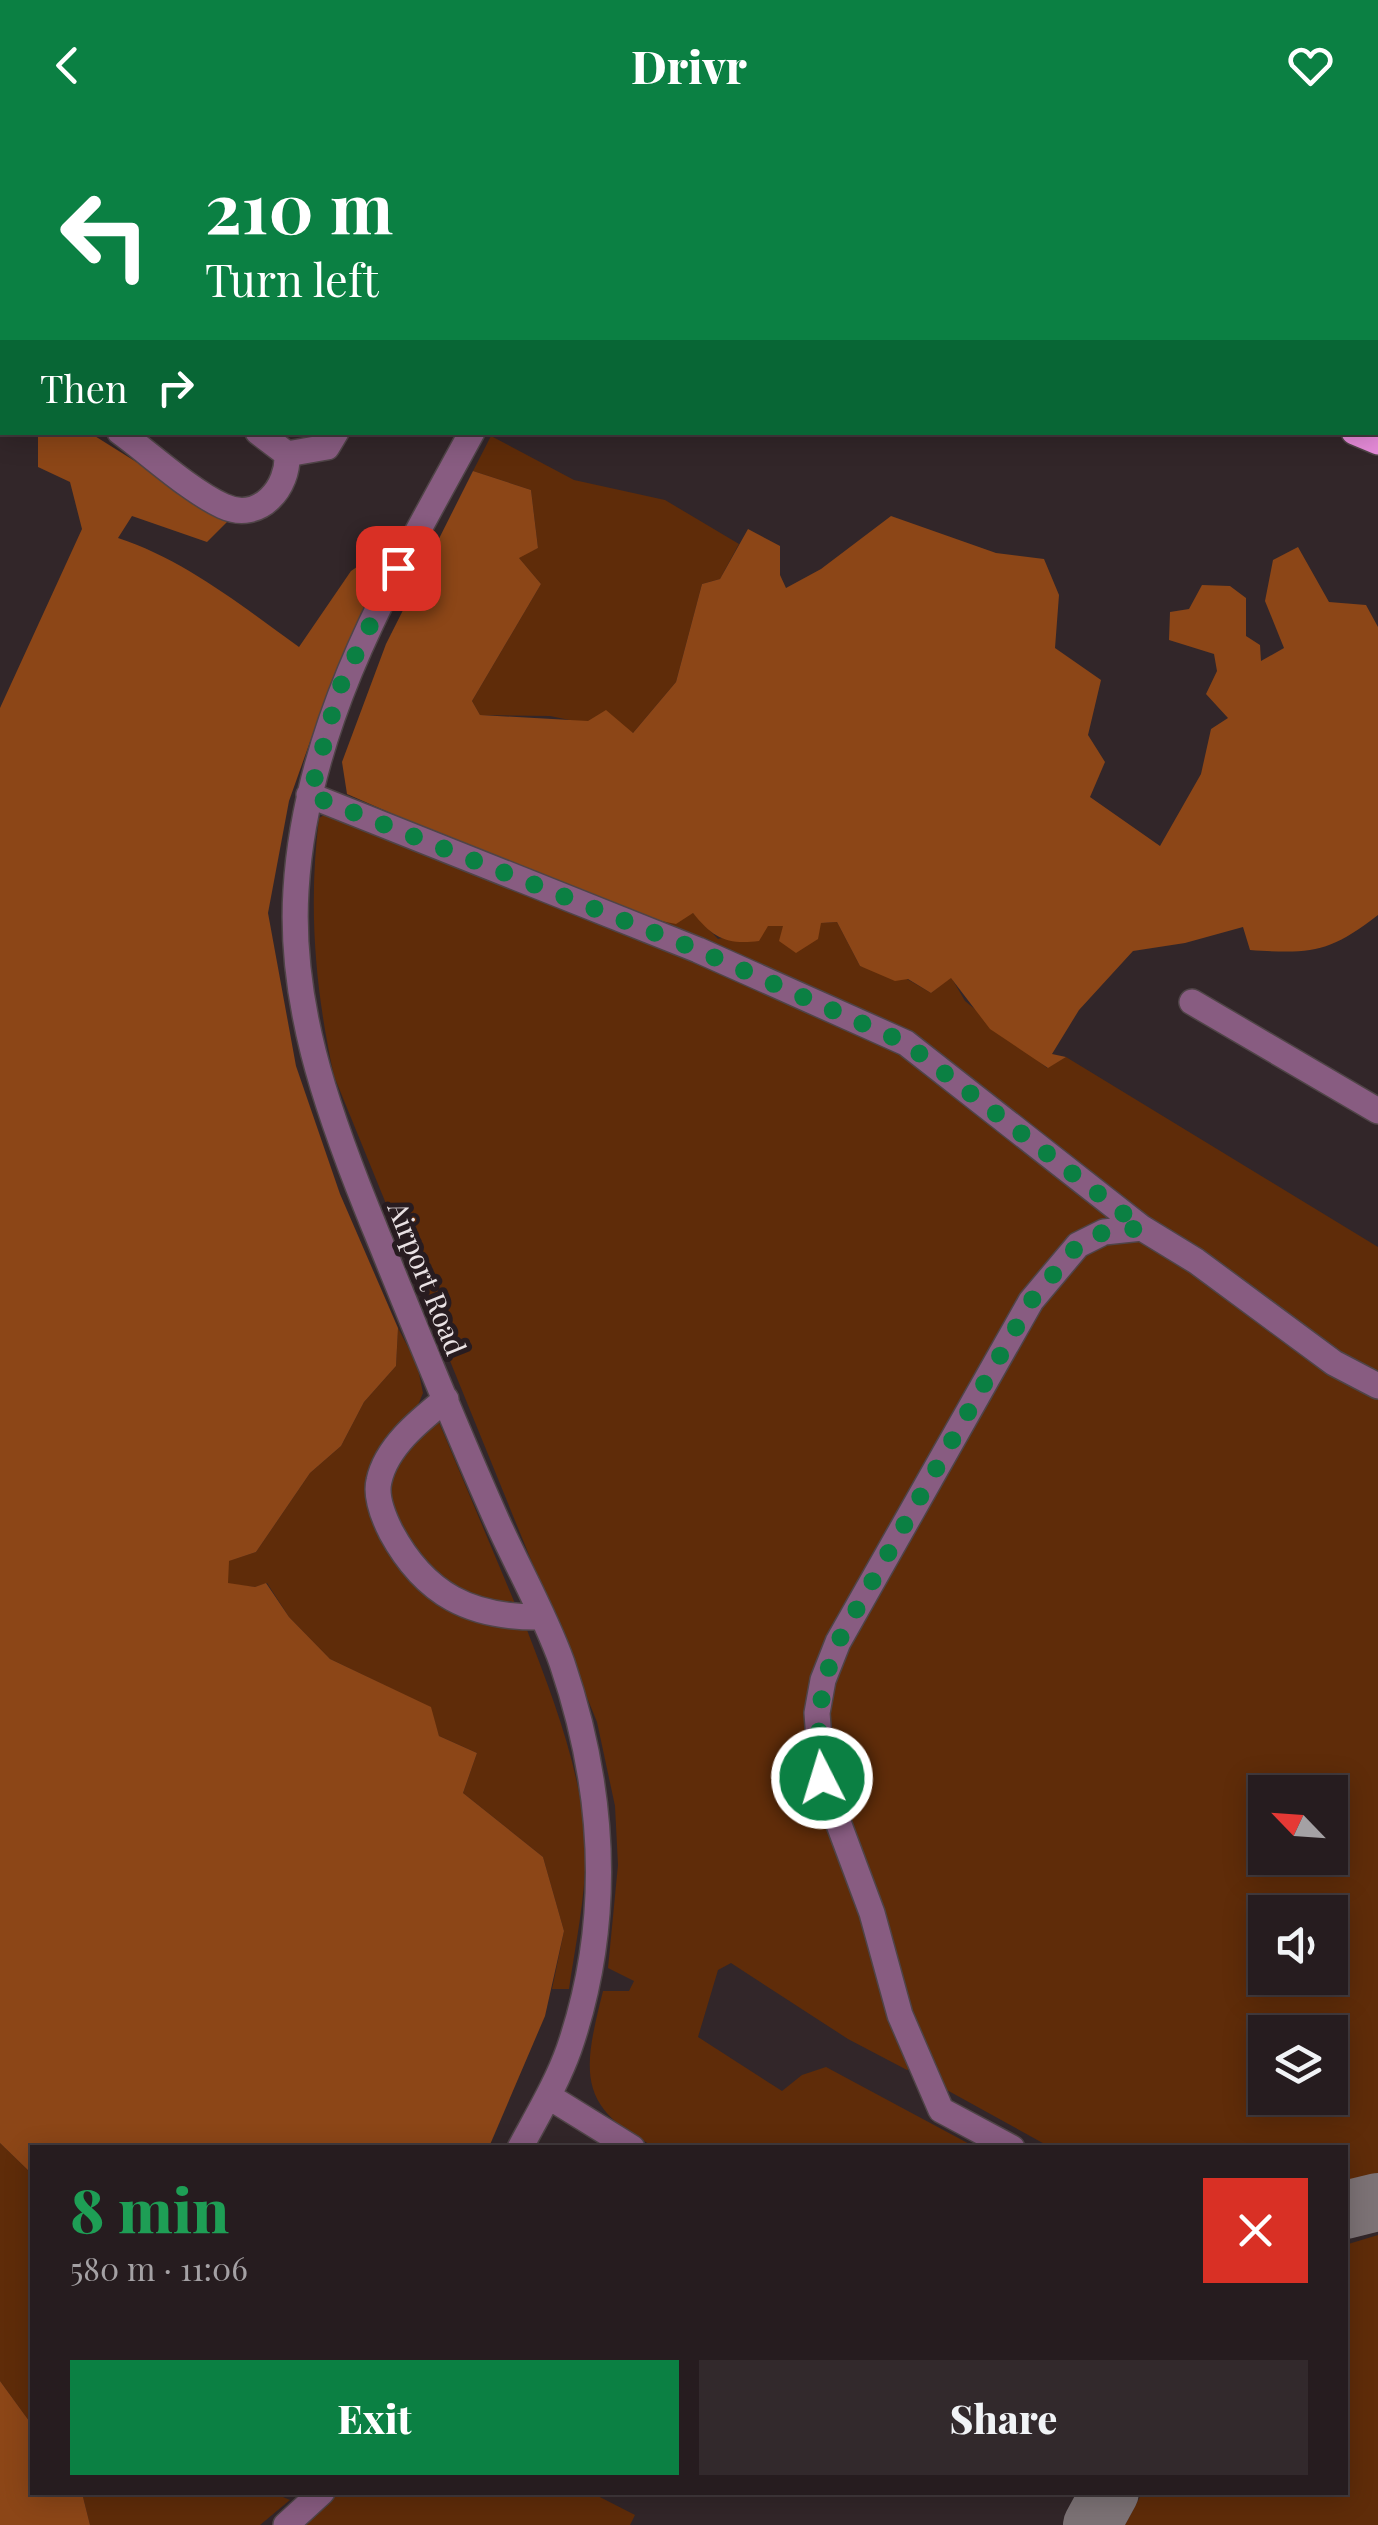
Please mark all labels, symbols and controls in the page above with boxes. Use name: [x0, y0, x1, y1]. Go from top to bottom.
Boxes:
text: Drivr: [631, 35, 747, 95]
icon: back: [40, 38, 95, 93]
icon: heart: [1283, 38, 1338, 93]
text: 210 m: [205, 158, 393, 252]
icon: left: [40, 170, 170, 300]
text: Turn left: [205, 248, 379, 308]
icon: right: [148, 360, 203, 415]
text: Then: [40, 362, 128, 413]
pin: [356, 526, 441, 611]
icon: arrive: [371, 541, 426, 596]
street label: Airport Road: [380, 1195, 476, 1360]
position arrow: [770, 1726, 874, 1830]
north arrow: [1248, 1775, 1348, 1875]
map controls: [1248, 1775, 1348, 2115]
button: sound: [1248, 1895, 1348, 1995]
button: layers: [1248, 2015, 1348, 2115]
text: 8 min: [70, 2168, 229, 2248]
button: close: [1203, 2178, 1308, 2283]
text: 580 m · 11:06: [70, 2246, 248, 2289]
button: Exit: [70, 2360, 679, 2475]
button: Share: [699, 2360, 1308, 2475]

